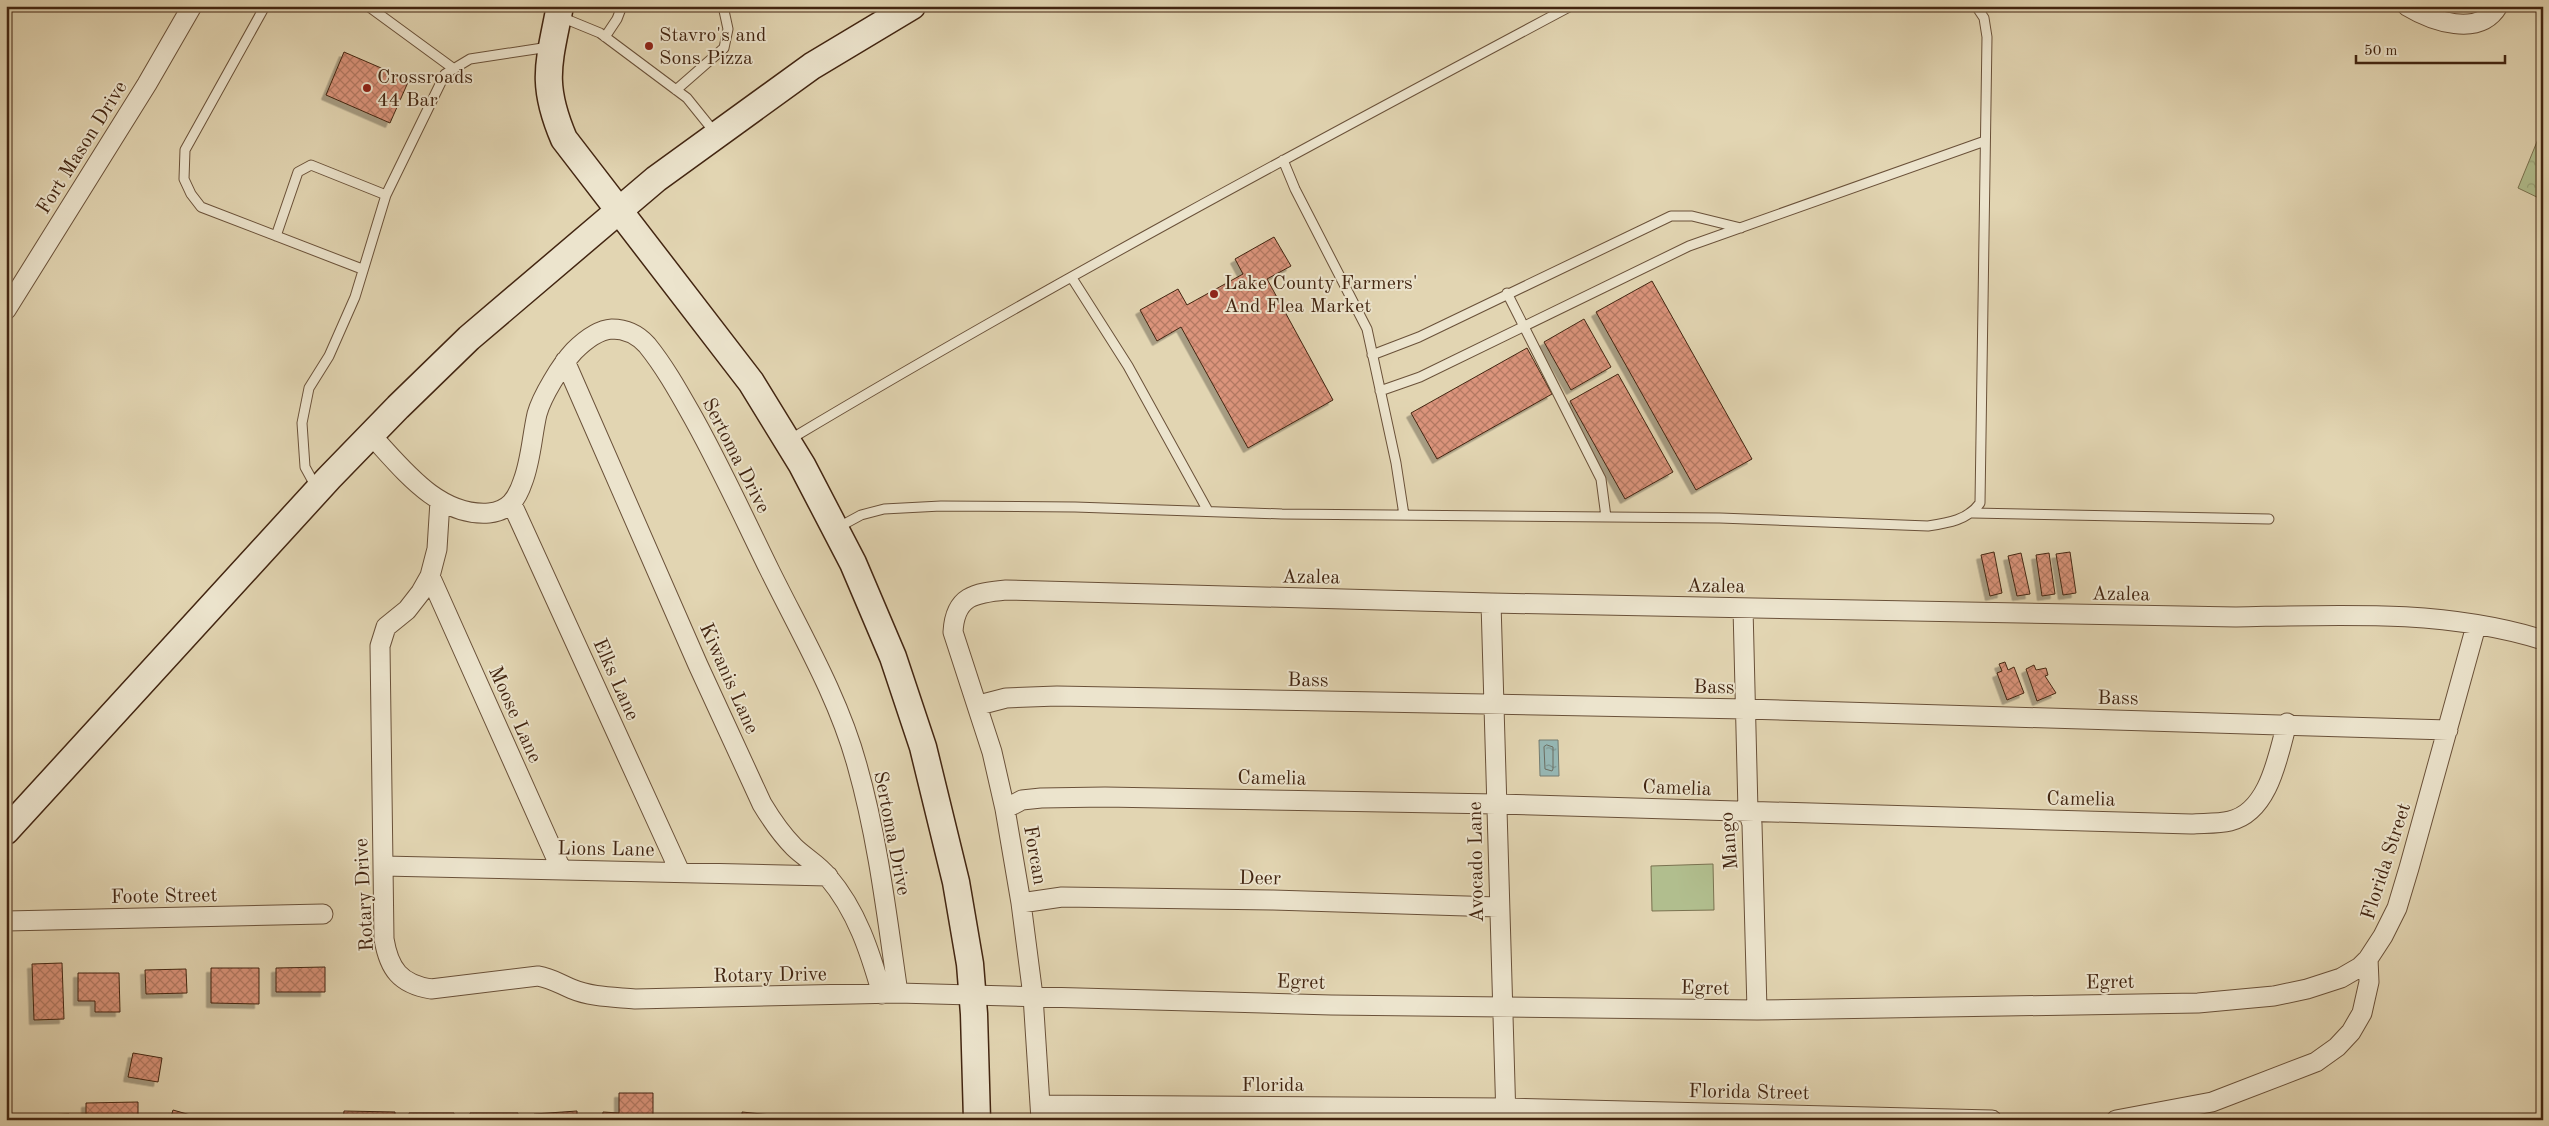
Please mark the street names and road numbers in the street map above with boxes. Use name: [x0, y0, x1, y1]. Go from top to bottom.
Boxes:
street label: Fort Mason Drive: [34, 78, 132, 218]
street label: Sertoma Drive: [698, 395, 773, 517]
street label: Azalea: [1282, 567, 1340, 589]
street label: Azalea: [1687, 576, 1745, 598]
street label: Azalea: [2092, 584, 2150, 606]
street label: Kiwanis Lane: [695, 620, 762, 737]
street label: Elks Lane: [588, 636, 642, 724]
street label: Moose Lane: [484, 664, 544, 766]
street label: Bass: [1287, 671, 1329, 691]
street label: Bass: [1693, 678, 1735, 698]
street label: Bass: [2097, 689, 2139, 709]
street label: Camelia: [1237, 768, 1307, 790]
street label: Sertoma Drive: [869, 770, 913, 897]
street label: Camelia: [1642, 778, 1712, 800]
street label: Camelia: [2046, 789, 2116, 811]
street label: Avocado Lane: [1466, 801, 1488, 923]
street label: Florida Street: [2359, 801, 2415, 922]
street label: Mango: [1717, 811, 1742, 871]
street label: Forcan: [1019, 824, 1049, 887]
street label: Rotary Drive: [352, 838, 378, 952]
street label: Lions Lane: [557, 839, 655, 861]
street label: Deer: [1239, 869, 1281, 889]
street label: Foote Street: [111, 886, 218, 908]
street label: Rotary Drive: [713, 965, 827, 987]
street label: Egret: [1276, 972, 1326, 994]
street label: Egret: [2085, 973, 2135, 993]
street label: Egret: [1680, 979, 1730, 999]
street label: Florida: [1242, 1076, 1304, 1096]
street label: Florida Street: [1688, 1082, 1810, 1104]

